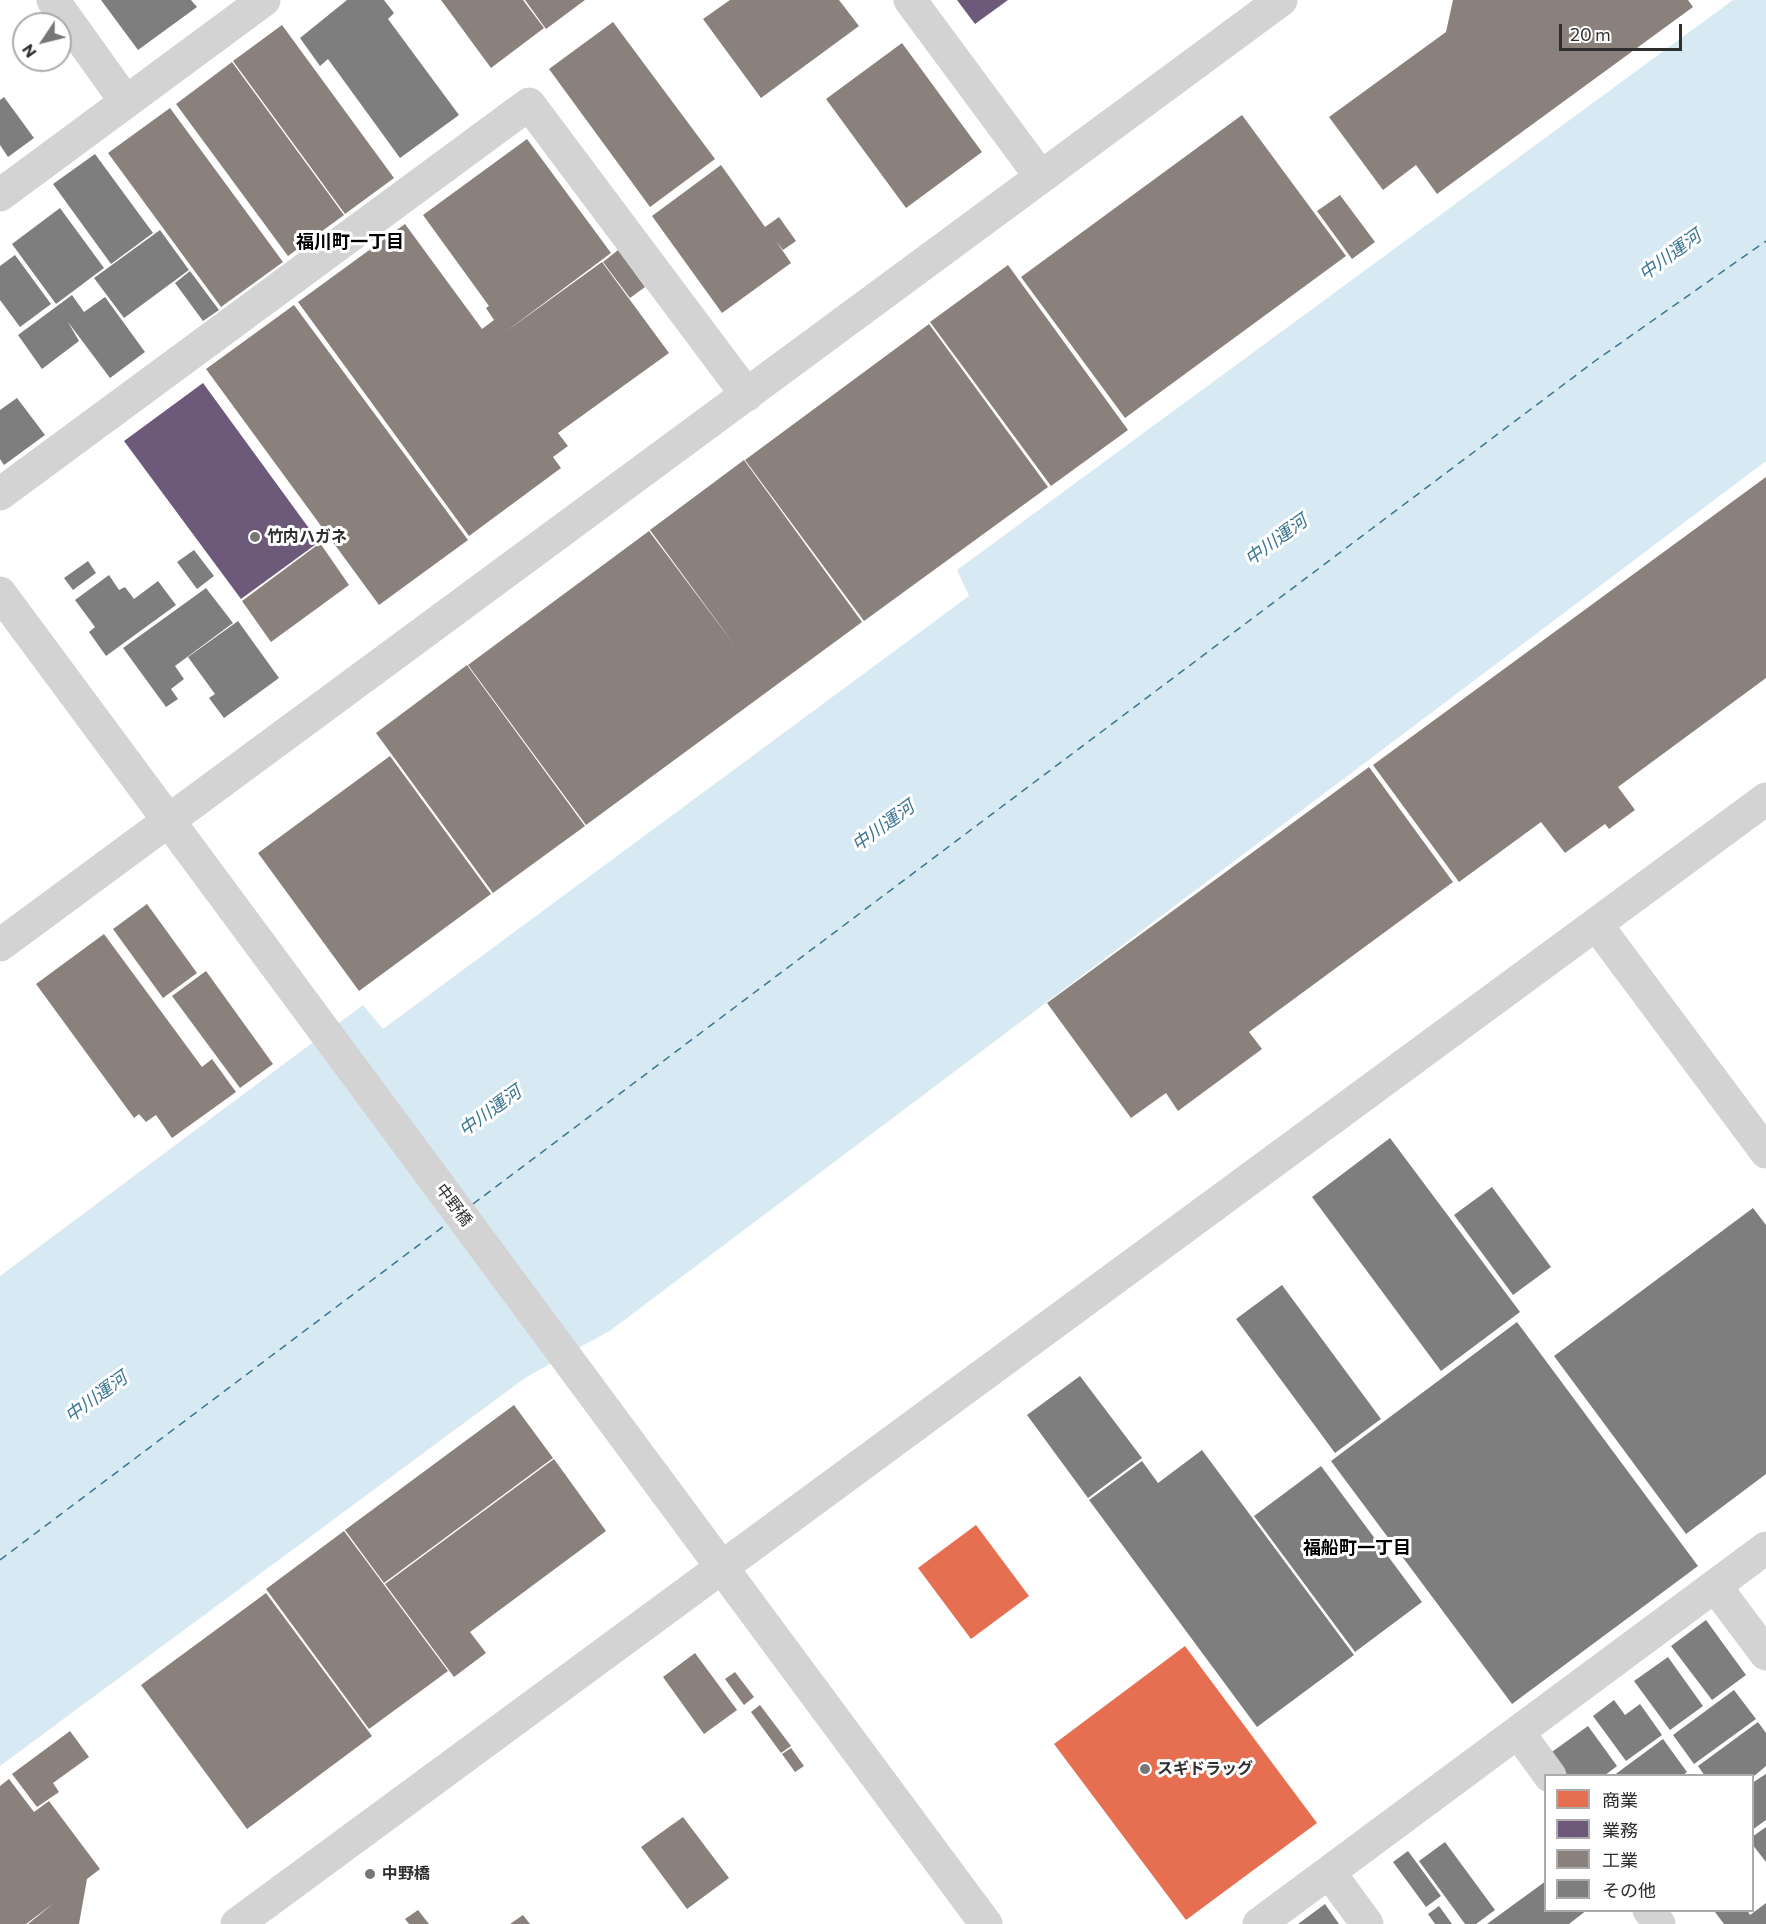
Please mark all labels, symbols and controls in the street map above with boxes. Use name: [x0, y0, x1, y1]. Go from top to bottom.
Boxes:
north arrow: [12, 12, 72, 72]
scale bar: [1562, 12, 1685, 50]
text: 20 m: [1570, 23, 1611, 45]
text: N: [17, 41, 40, 62]
water label: 中川運河: [1635, 225, 1705, 285]
district label: 福川町一丁目: [296, 231, 404, 253]
water label: 中川運河: [1241, 510, 1311, 570]
place label: 竹内ハガネ: [267, 527, 347, 547]
marker: 竹内ハガネ: [248, 530, 262, 544]
water label: 中川運河: [848, 796, 918, 856]
water label: 中川運河: [455, 1081, 525, 1141]
street label: 中野橋: [432, 1180, 476, 1230]
water label: 中川運河: [61, 1367, 131, 1427]
district label: 福船町一丁目: [1303, 1537, 1411, 1559]
place label: スギドラッグ: [1157, 1759, 1253, 1779]
marker: スギドラッグ: [1138, 1762, 1152, 1776]
legend: [1544, 1774, 1754, 1912]
text: 商業: [1602, 1789, 1638, 1811]
text: 業務: [1602, 1819, 1638, 1841]
text: 工業: [1602, 1849, 1638, 1871]
place label: 中野橋: [382, 1864, 430, 1884]
marker: 中野橋: [363, 1867, 377, 1881]
text: その他: [1602, 1879, 1656, 1901]

